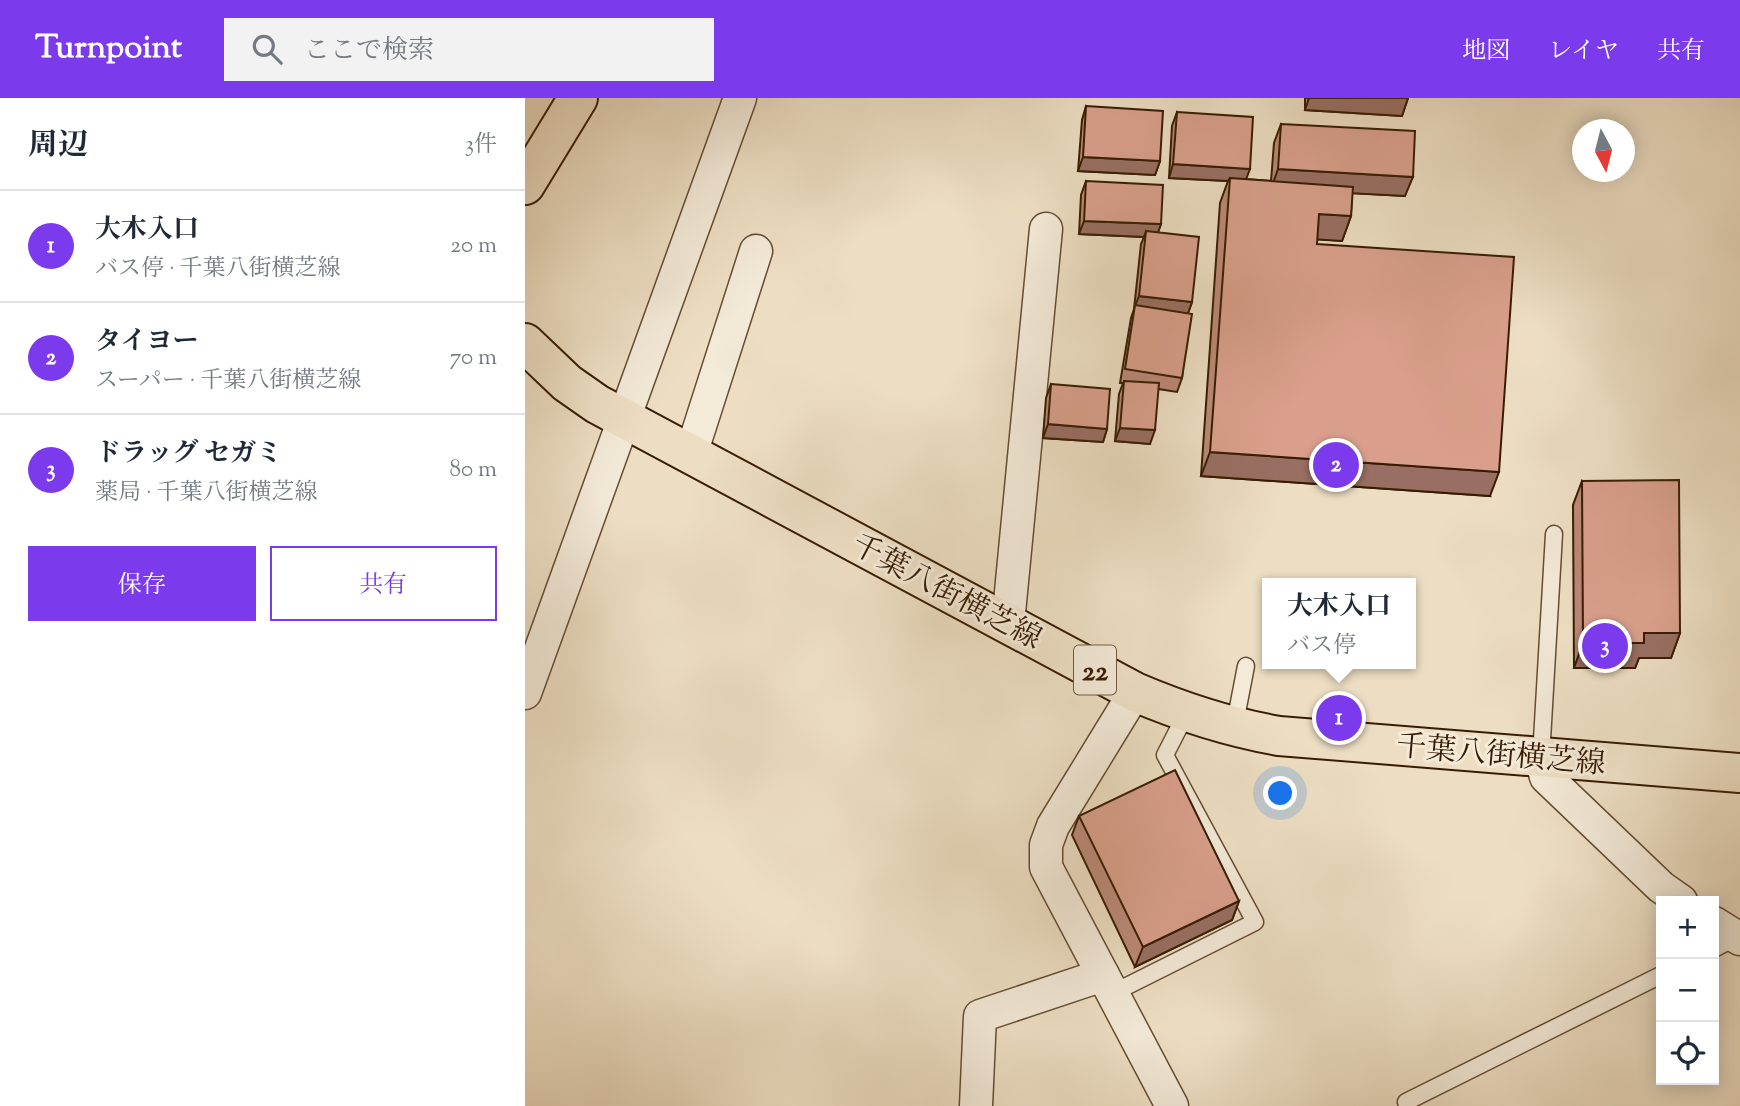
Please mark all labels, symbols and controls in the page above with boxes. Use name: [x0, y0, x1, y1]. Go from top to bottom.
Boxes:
search box: [224, 18, 714, 81]
text: Turnpoint: [35, 25, 182, 73]
icon: search: [248, 30, 286, 68]
text: ここで検索: [304, 33, 434, 70]
text: 地図: [1462, 35, 1510, 69]
text: レイヤ: [1548, 35, 1619, 69]
text: 共有: [1657, 35, 1705, 69]
north arrow: [1572, 119, 1635, 182]
text: 周辺: [28, 125, 88, 168]
text: 3件: [465, 129, 497, 162]
text: 大木入口: [95, 212, 199, 249]
text: 1: [47, 230, 55, 263]
text: 20 m: [450, 230, 497, 263]
text: バス停 · 千葉八街横芝線: [95, 253, 341, 286]
text: タイヨー: [95, 324, 198, 361]
text: 2: [46, 342, 56, 375]
text: 70 m: [450, 342, 497, 375]
text: スーパー · 千葉八街横芝線: [95, 365, 361, 398]
text: ドラッグ セガミ: [95, 436, 282, 473]
pin: 2: [1313, 439, 1359, 491]
text: 3: [46, 454, 56, 487]
text: 80 m: [449, 454, 497, 487]
text: 薬局 · 千葉八街横芝線: [95, 477, 318, 510]
street label: 千葉八街横芝線: [843, 525, 1049, 661]
button: 保存: [28, 546, 256, 621]
button: 共有: [270, 546, 497, 621]
popup: [1262, 578, 1416, 669]
text: 大木入口: [1287, 589, 1391, 626]
pin: 3: [1582, 620, 1628, 672]
text: バス停: [1287, 630, 1356, 663]
road number: 22: [1074, 646, 1116, 694]
pin: 1: [1316, 692, 1362, 744]
street label: 千葉八街横芝線: [1394, 726, 1607, 787]
your location: [1263, 776, 1297, 810]
map controls: [1656, 896, 1719, 1085]
button: +: [1656, 896, 1719, 959]
button: −: [1656, 959, 1719, 1022]
button: locate: [1656, 1022, 1719, 1085]

